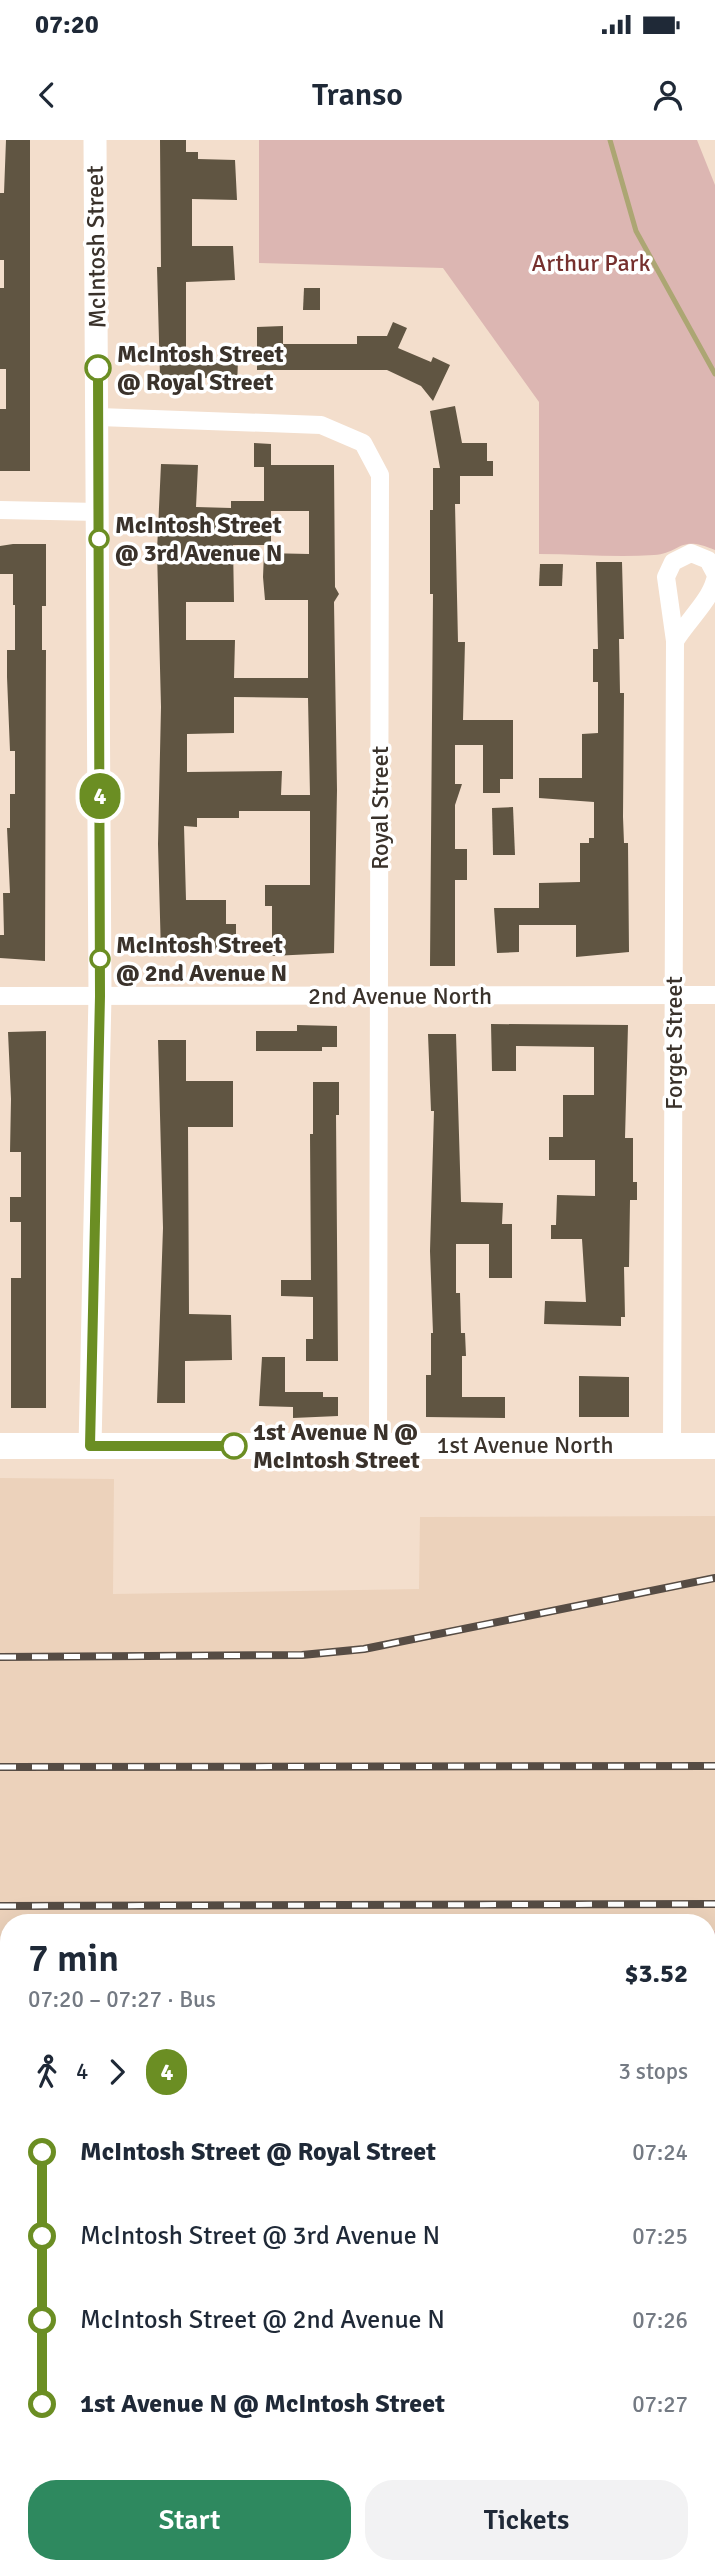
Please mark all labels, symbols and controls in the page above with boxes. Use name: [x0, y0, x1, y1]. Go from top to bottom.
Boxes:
text: 07:20: [35, 9, 99, 41]
text: Transo: [312, 75, 403, 114]
icon: back: [28, 76, 66, 114]
icon: person: [649, 76, 687, 114]
street label: McIntosh Street: [80, 165, 112, 329]
park label: Arthur Park: [532, 248, 650, 278]
place label: McIntosh Street @ Royal Street: [117, 339, 284, 397]
marker: McIntosh Street @ Royal Street: [85, 355, 111, 381]
place label: McIntosh Street @ 3rd Avenue N: [115, 510, 282, 568]
marker: McIntosh Street @ 3rd Avenue N: [89, 529, 109, 549]
street label: Royal Street: [365, 746, 395, 870]
line badge: 4: [77, 773, 123, 819]
text: 4: [94, 781, 106, 811]
place label: McIntosh Street @ 2nd Avenue N: [116, 930, 287, 988]
marker: McIntosh Street @ 2nd Avenue N: [90, 949, 110, 969]
street label: Forget Street: [659, 976, 689, 1110]
street label: 2nd Avenue North: [308, 981, 492, 1011]
place label: 1st Avenue N @ McIntosh Street: [253, 1417, 420, 1475]
street label: 1st Avenue North: [436, 1430, 614, 1460]
marker: 1st Avenue N @ McIntosh Street: [221, 1433, 247, 1459]
text: 7 min: [28, 1935, 119, 1982]
text: $3.52: [624, 1958, 688, 1990]
text: 07:20 – 07:27 · Bus: [28, 1985, 216, 2014]
icon: walk: [28, 2053, 66, 2091]
icon: forward: [98, 2053, 136, 2091]
text: 4: [76, 2057, 88, 2086]
text: 4: [160, 2057, 173, 2087]
text: 3 stops: [618, 2057, 688, 2086]
text: McIntosh Street @ Royal Street: [80, 2136, 436, 2168]
text: 07:24: [632, 2138, 688, 2167]
text: McIntosh Street @ 3rd Avenue N: [80, 2220, 440, 2252]
text: 07:25: [632, 2222, 688, 2251]
text: McIntosh Street @ 2nd Avenue N: [80, 2304, 445, 2336]
text: 07:26: [632, 2306, 688, 2335]
text: 1st Avenue N @ McIntosh Street: [80, 2388, 445, 2420]
text: 07:27: [632, 2390, 688, 2419]
button: Start: [28, 2480, 351, 2560]
button: Tickets: [365, 2480, 688, 2560]

